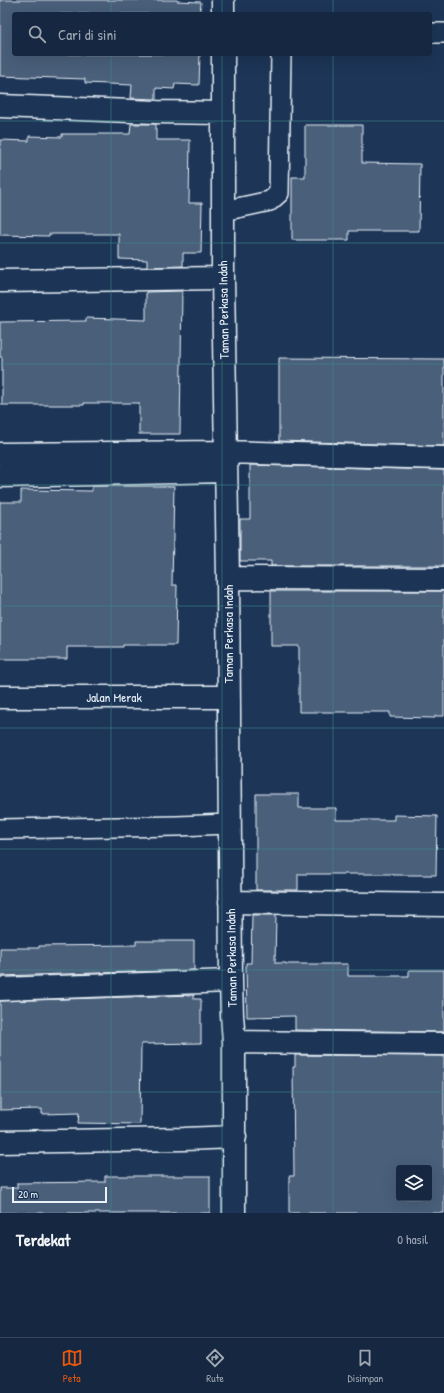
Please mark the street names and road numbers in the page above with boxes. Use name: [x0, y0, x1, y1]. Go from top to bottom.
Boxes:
street label: Taman Perkasa Indah: [213, 260, 233, 359]
street label: Taman Perkasa Indah: [219, 584, 237, 683]
street label: Jalan Merak: [86, 688, 142, 706]
street label: Taman Perkasa Indah: [221, 908, 241, 1007]

